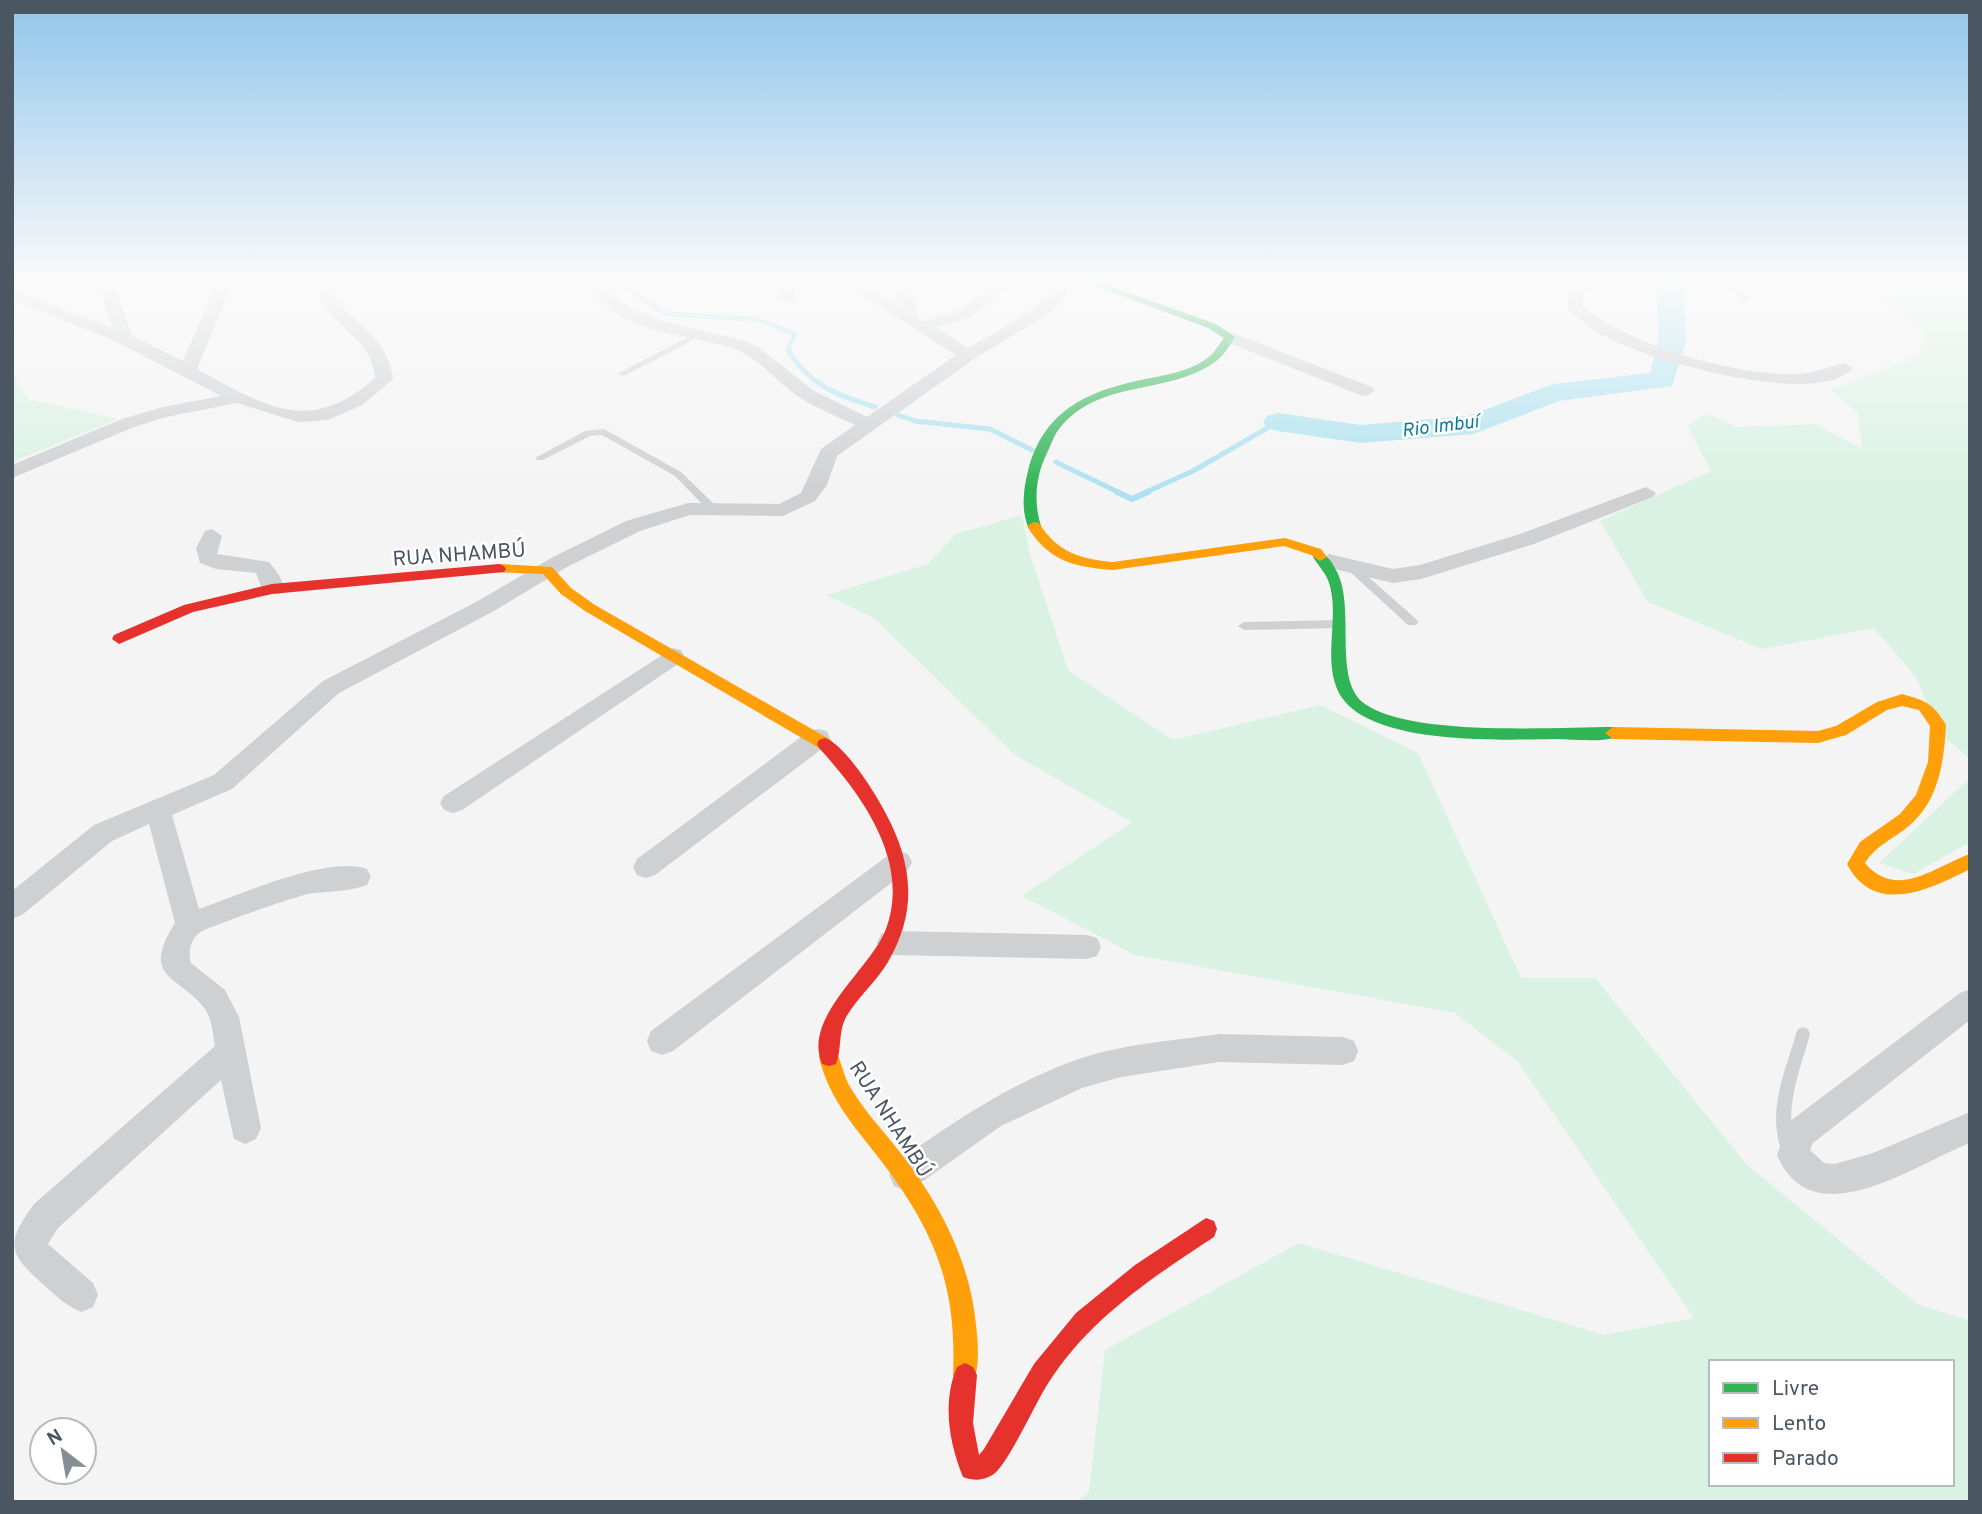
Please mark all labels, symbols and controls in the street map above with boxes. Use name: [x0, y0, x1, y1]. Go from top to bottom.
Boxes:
water label: Rio Imbuí: [1401, 410, 1484, 444]
street label: RUA NHAMBÚ: [392, 536, 527, 574]
street label: RUA NHAMBÚ: [842, 1056, 938, 1183]
legend: [1709, 1360, 1954, 1486]
text: Livre: [1772, 1376, 1819, 1403]
text: Lento: [1772, 1411, 1826, 1438]
north arrow: [28, 1416, 98, 1486]
text: N: [43, 1424, 67, 1452]
text: Parado: [1772, 1446, 1839, 1473]

